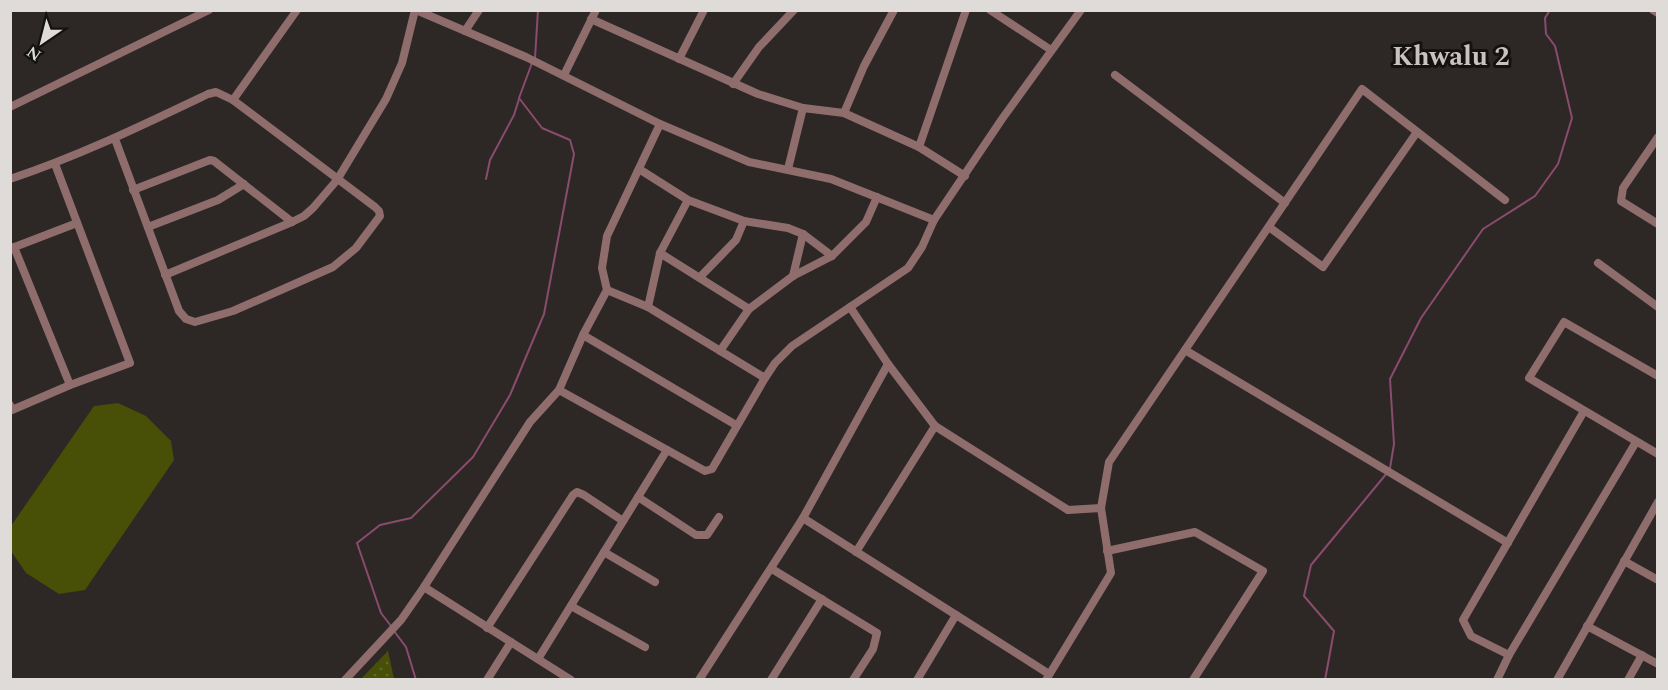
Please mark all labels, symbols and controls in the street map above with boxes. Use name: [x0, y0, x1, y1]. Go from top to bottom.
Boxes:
north arrow: [12, 12, 72, 72]
district label: Khwalu 2: [1392, 36, 1510, 78]
text: N: [22, 40, 46, 67]

